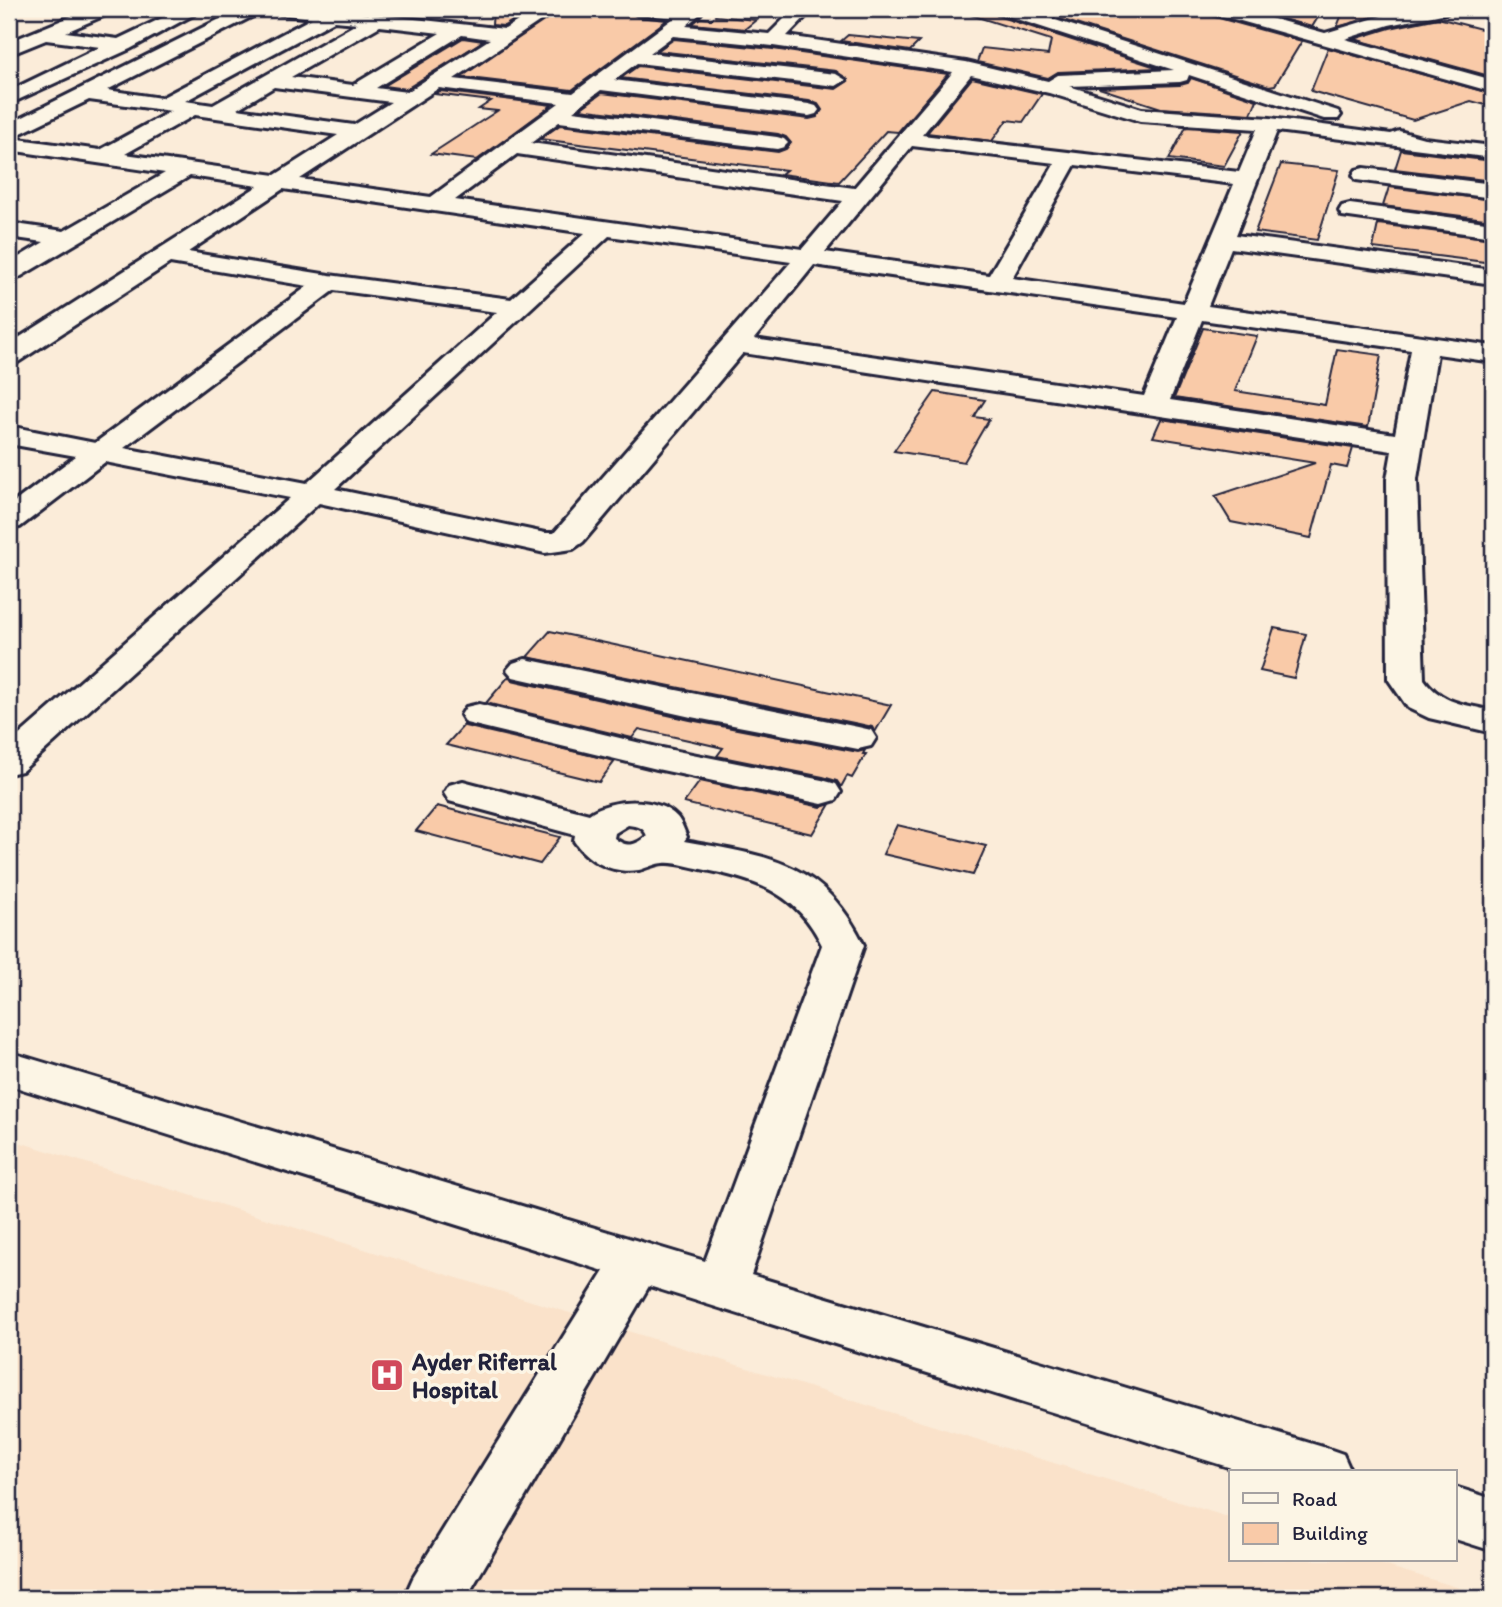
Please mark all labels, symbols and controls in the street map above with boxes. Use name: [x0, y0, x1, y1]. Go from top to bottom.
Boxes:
place label: Ayder Riferral Hospital: [411, 1347, 557, 1405]
hospital icon: Ayder Riferral Hospital: [368, 1356, 406, 1394]
legend: [1229, 1470, 1456, 1562]
text: Road: [1292, 1486, 1338, 1511]
text: Building: [1292, 1520, 1368, 1545]

